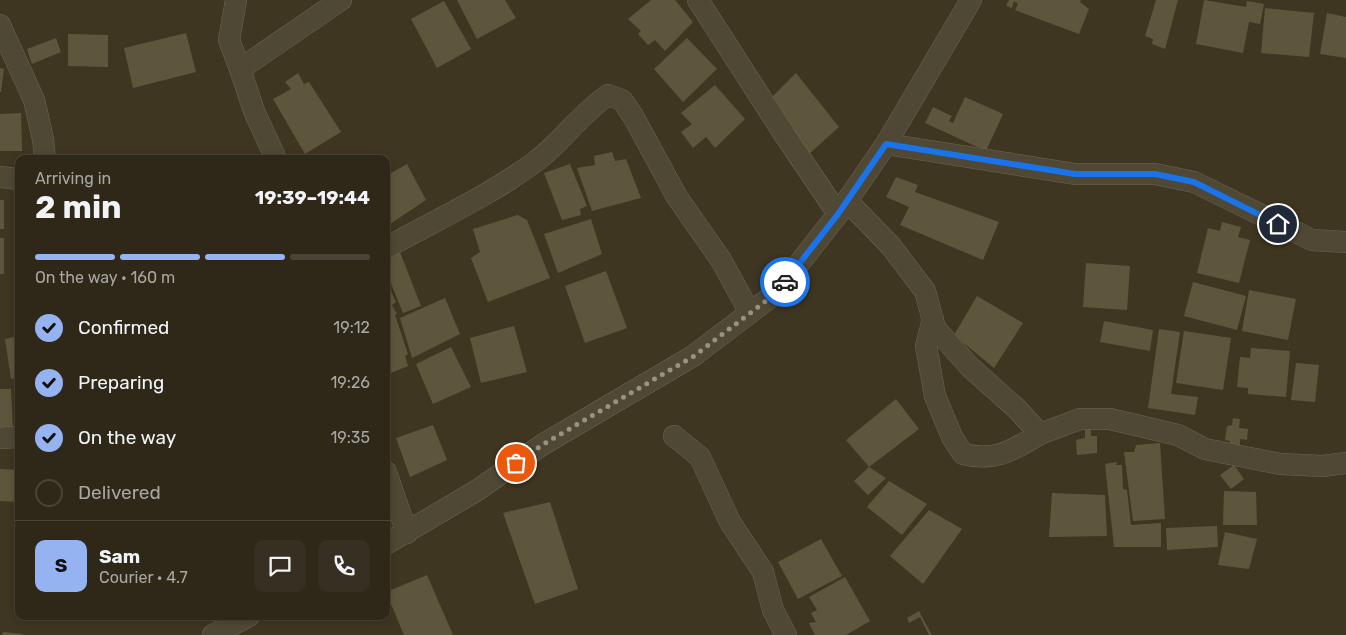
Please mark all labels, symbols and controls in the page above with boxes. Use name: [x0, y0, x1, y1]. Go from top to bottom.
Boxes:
text: Arriving in: [35, 169, 111, 188]
text: 19:39–19:44: [255, 186, 370, 209]
text: 2 min: [35, 188, 122, 226]
pin: [1257, 203, 1299, 245]
icon: home: [1264, 210, 1292, 238]
courier: [760, 257, 810, 307]
text: On the way · 160 m: [35, 268, 175, 287]
icon: car: [771, 268, 799, 296]
icon: check: [35, 314, 63, 342]
text: Confirmed: [78, 316, 169, 339]
text: 19:12: [333, 318, 370, 337]
icon: check: [35, 369, 63, 397]
text: Preparing: [78, 371, 164, 394]
text: 19:26: [331, 373, 370, 392]
icon: check: [35, 424, 63, 452]
text: On the way: [78, 426, 176, 449]
text: 19:35: [330, 428, 370, 447]
pin: [495, 442, 537, 484]
icon: bag: [502, 449, 530, 477]
text: Delivered: [78, 481, 161, 504]
button: chat: [254, 540, 306, 592]
button: phone: [318, 540, 370, 592]
text: Sam: [99, 545, 140, 568]
text: S: [55, 554, 67, 577]
text: Courier · 4.7: [99, 568, 188, 587]

